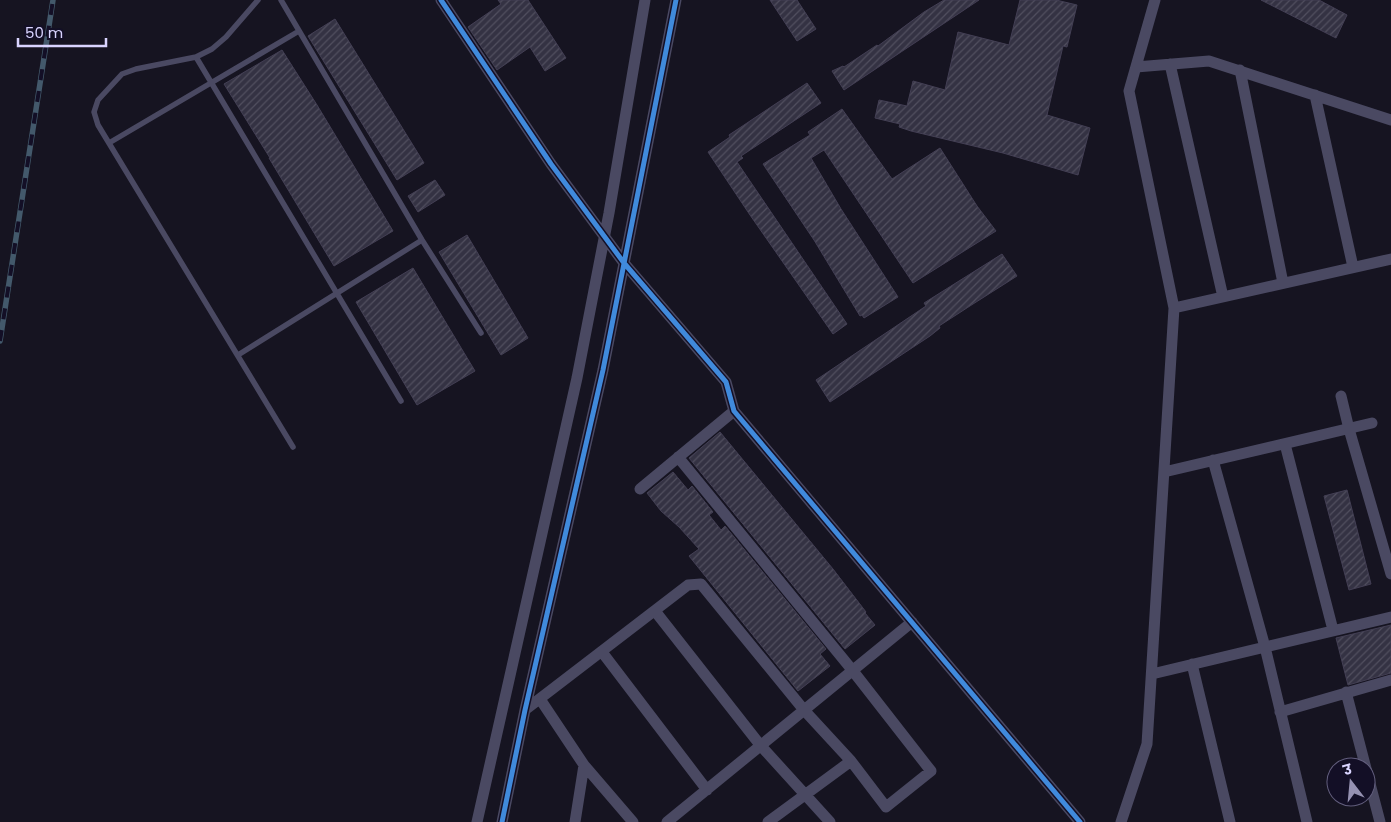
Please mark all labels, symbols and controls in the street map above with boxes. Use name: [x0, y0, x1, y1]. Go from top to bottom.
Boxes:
scale bar: [18, 15, 105, 47]
text: 50 m: [25, 22, 63, 43]
north arrow: [1326, 757, 1376, 807]
text: उ: [1340, 759, 1355, 780]

